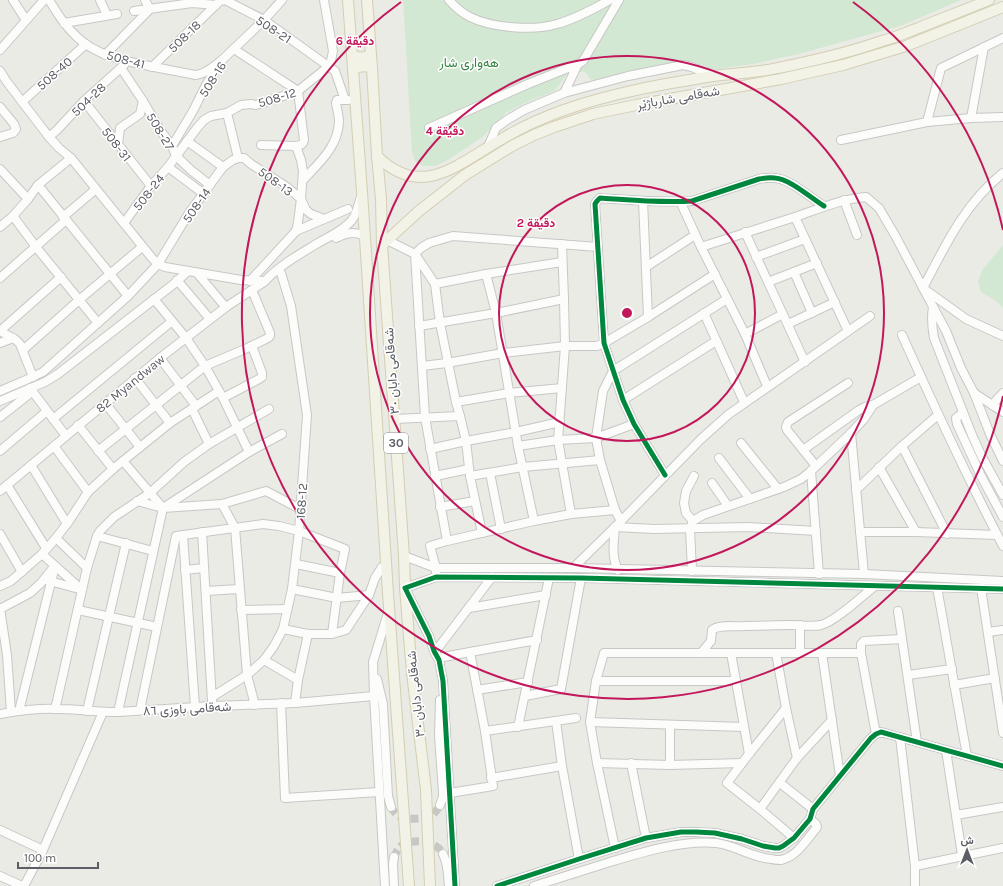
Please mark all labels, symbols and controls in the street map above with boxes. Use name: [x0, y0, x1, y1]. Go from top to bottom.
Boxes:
street label: 508-21: [253, 12, 294, 46]
street label: 508-18: [165, 17, 204, 56]
text: 6 دقيقة: [336, 34, 374, 48]
street label: 508-41: [105, 47, 147, 72]
street label: 508-40: [34, 53, 75, 93]
park label: هەواری شار: [438, 55, 499, 71]
street label: 508-16: [196, 59, 229, 100]
street label: 504-28: [68, 79, 109, 119]
street label: شەقامی شارباژێر: [634, 83, 721, 113]
street label: 508-12: [256, 85, 298, 110]
street label: 508-27: [144, 110, 178, 153]
street label: 508-31: [99, 124, 135, 165]
text: 4 دقيقة: [426, 124, 464, 138]
street label: 508-13: [255, 164, 296, 199]
street label: 508-24: [129, 171, 167, 214]
street label: 508-14: [179, 185, 214, 226]
text: 2 دقيقة: [517, 216, 555, 230]
centre of rings: [620, 306, 634, 320]
street label: شەقامی دابان ٣٠: [381, 327, 403, 415]
street label: 82 Myandwaw: [93, 351, 168, 416]
road number: 30: [384, 433, 408, 453]
street label: 168-12: [293, 483, 310, 520]
street label: شەقامی دابان ٣٠: [403, 650, 428, 738]
street label: شەقامی باوزی ٨٦: [142, 699, 232, 719]
north arrow: [947, 830, 987, 870]
text: ش: [960, 834, 974, 847]
scale bar: [18, 844, 98, 870]
text: 100 m: [24, 851, 56, 865]

